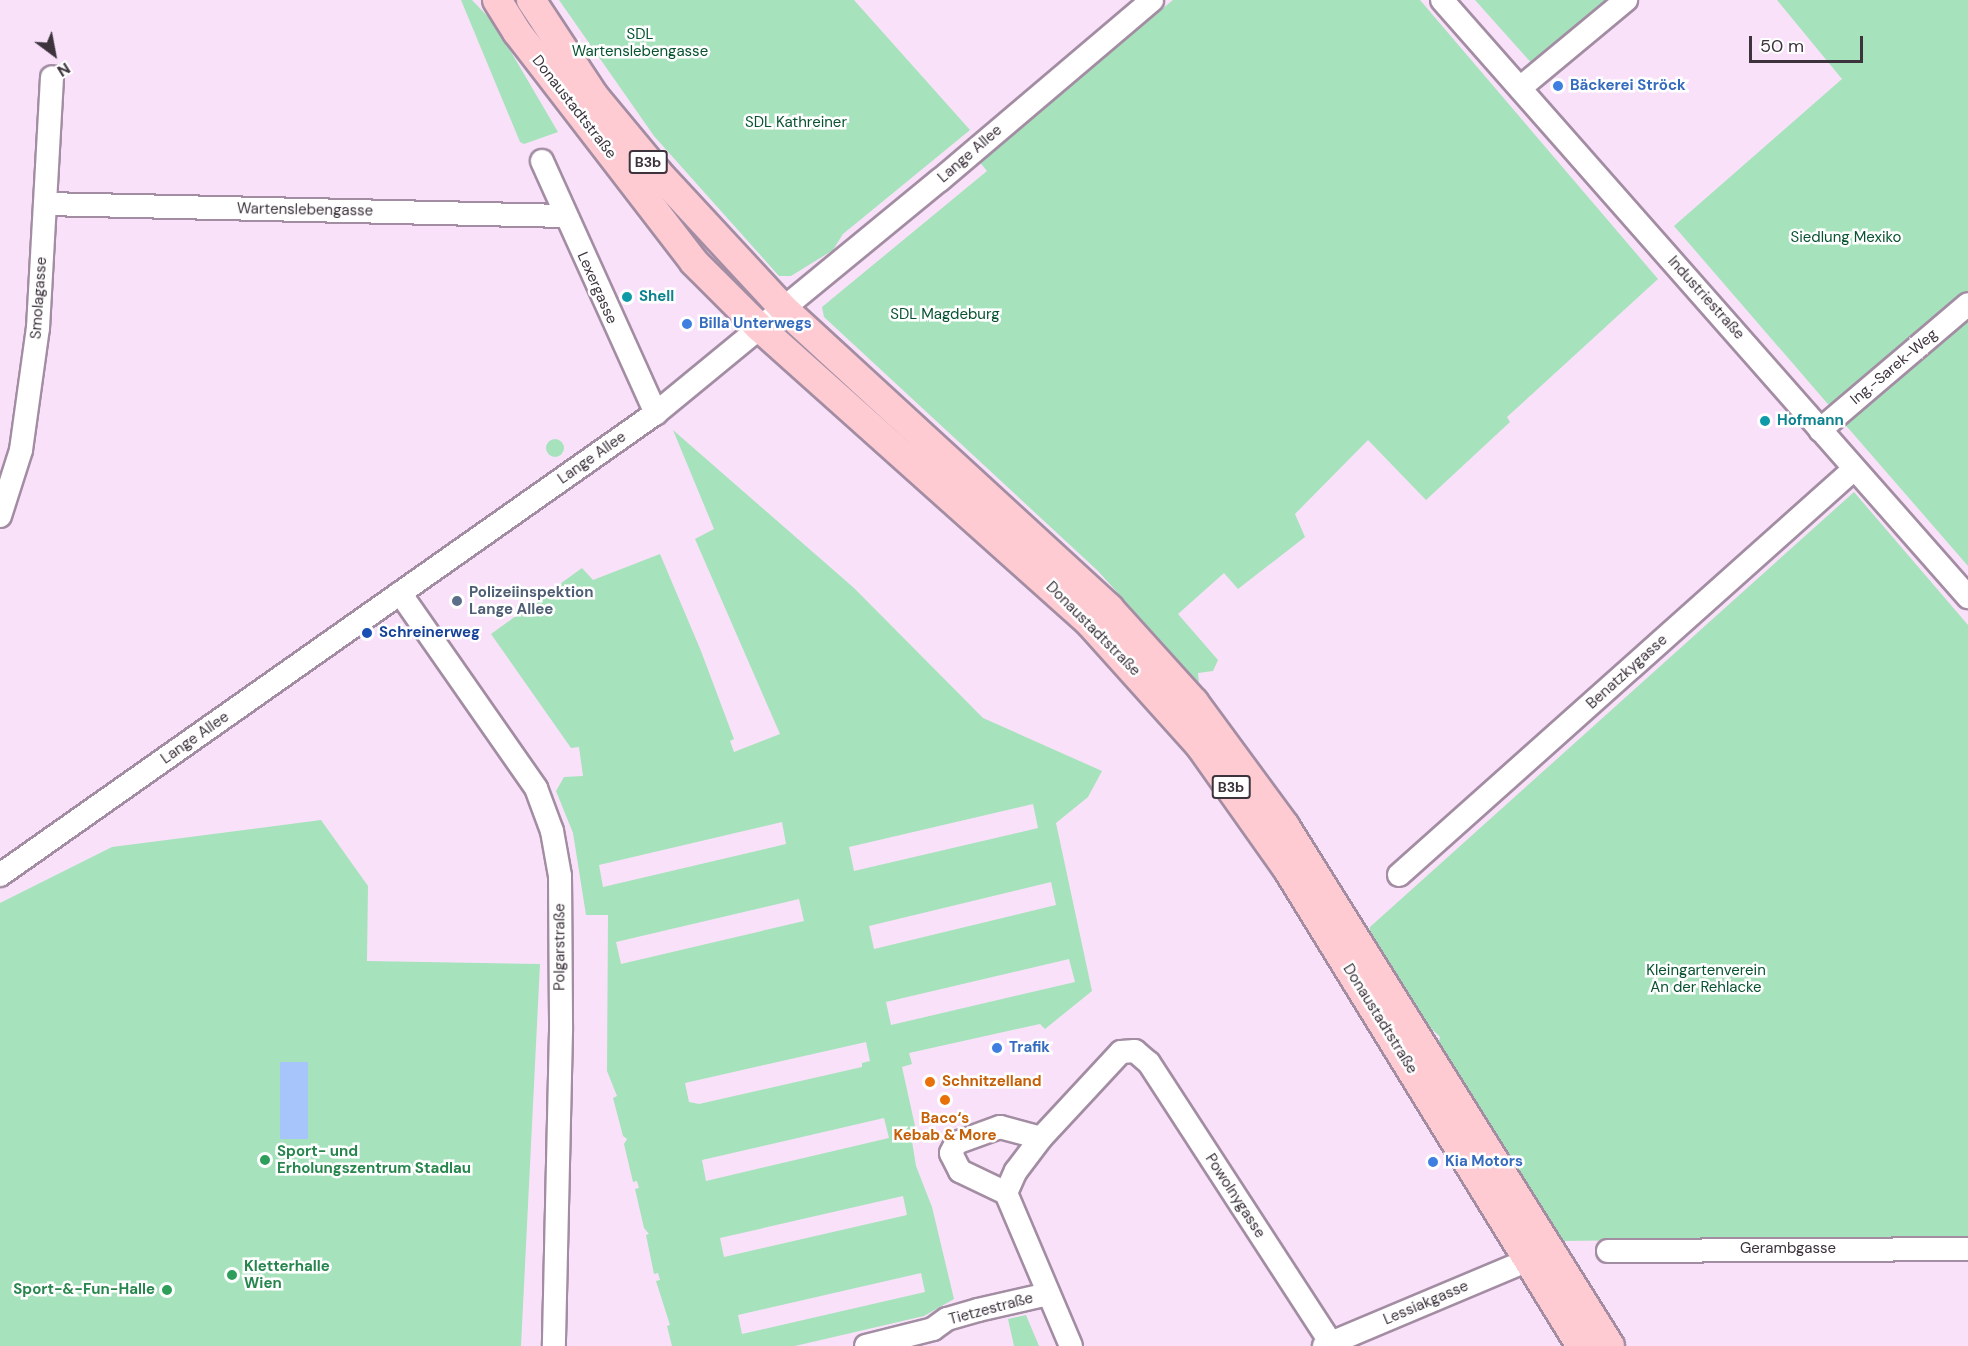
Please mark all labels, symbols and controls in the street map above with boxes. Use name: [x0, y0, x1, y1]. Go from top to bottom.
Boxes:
north arrow: [24, 24, 84, 84]
scale bar: [1752, 24, 1866, 62]
park label: SDL Wartenslebengasse: [572, 25, 708, 60]
text: 50 m: [1760, 34, 1804, 58]
street label: Donaustadtstraße: [528, 52, 620, 162]
text: N: [53, 58, 74, 82]
place label: Bäckerei Ströck: [1570, 77, 1686, 95]
marker: Bäckerei Ströck: [1551, 79, 1565, 93]
park label: SDL Kathreiner: [745, 114, 847, 132]
street label: Lange Allee: [934, 121, 1006, 187]
road number: B3b: [628, 151, 668, 173]
street label: Wartenslebengasse: [237, 200, 373, 220]
park label: Siedlung Mexiko: [1791, 229, 1901, 247]
street label: Lexergasse: [573, 249, 621, 327]
street label: Industriestraße: [1664, 253, 1748, 343]
street label: Smolagasse: [27, 256, 51, 340]
place label: Shell: [639, 288, 674, 306]
marker: Shell: [620, 290, 634, 304]
park label: SDL Magdeburg: [890, 306, 1000, 324]
place label: Billa Unterwegs: [699, 315, 812, 333]
marker: Billa Unterwegs: [680, 317, 694, 331]
street label: Ing.-Sarek-Weg: [1847, 325, 1941, 409]
place label: Hofmann: [1777, 412, 1844, 430]
marker: Hofmann: [1758, 414, 1772, 428]
street label: Lange Allee: [555, 428, 629, 488]
street label: Donaustadtstraße: [1042, 578, 1144, 680]
place label: Polizeiinspektion Lange Allee: [469, 583, 593, 618]
marker: Polizeiinspektion Lange Allee: [450, 594, 464, 608]
place label: Schreinerweg: [379, 624, 480, 642]
marker: Schreinerweg: [360, 626, 374, 640]
street label: Benatzkygasse: [1583, 631, 1671, 713]
street label: Lange Allee: [158, 708, 232, 768]
road number: B3b: [1212, 776, 1250, 798]
street label: Polgarstraße: [551, 903, 569, 991]
street label: Donaustadtstraße: [1339, 961, 1421, 1077]
park label: Kleingartenverein An der Rehlacke: [1646, 961, 1766, 996]
place label: Trafik: [1009, 1039, 1050, 1057]
marker: Trafik: [990, 1041, 1004, 1055]
place label: Schnitzelland: [942, 1073, 1042, 1091]
marker: Schnitzelland: [923, 1075, 937, 1089]
marker: Baco‘s Kebab & More: [938, 1093, 952, 1107]
place label: Baco‘s Kebab & More: [894, 1109, 996, 1144]
place label: Sport- und Erholungszentrum Stadlau: [277, 1142, 471, 1177]
street label: Powolnygasse: [1201, 1151, 1269, 1241]
marker: Sport- und Erholungszentrum Stadlau: [258, 1153, 272, 1167]
place label: Kia Motors: [1445, 1153, 1523, 1171]
marker: Kia Motors: [1426, 1155, 1440, 1169]
street label: Gerambgasse: [1740, 1240, 1836, 1258]
place label: Kletterhalle Wien: [244, 1257, 330, 1292]
marker: Kletterhalle Wien: [225, 1268, 239, 1282]
street label: Lessiakgasse: [1381, 1277, 1471, 1329]
place label: Sport-&-Fun-Halle: [13, 1281, 155, 1299]
marker: Sport-&-Fun-Halle: [160, 1283, 174, 1297]
street label: Tietzestraße: [947, 1289, 1035, 1329]

